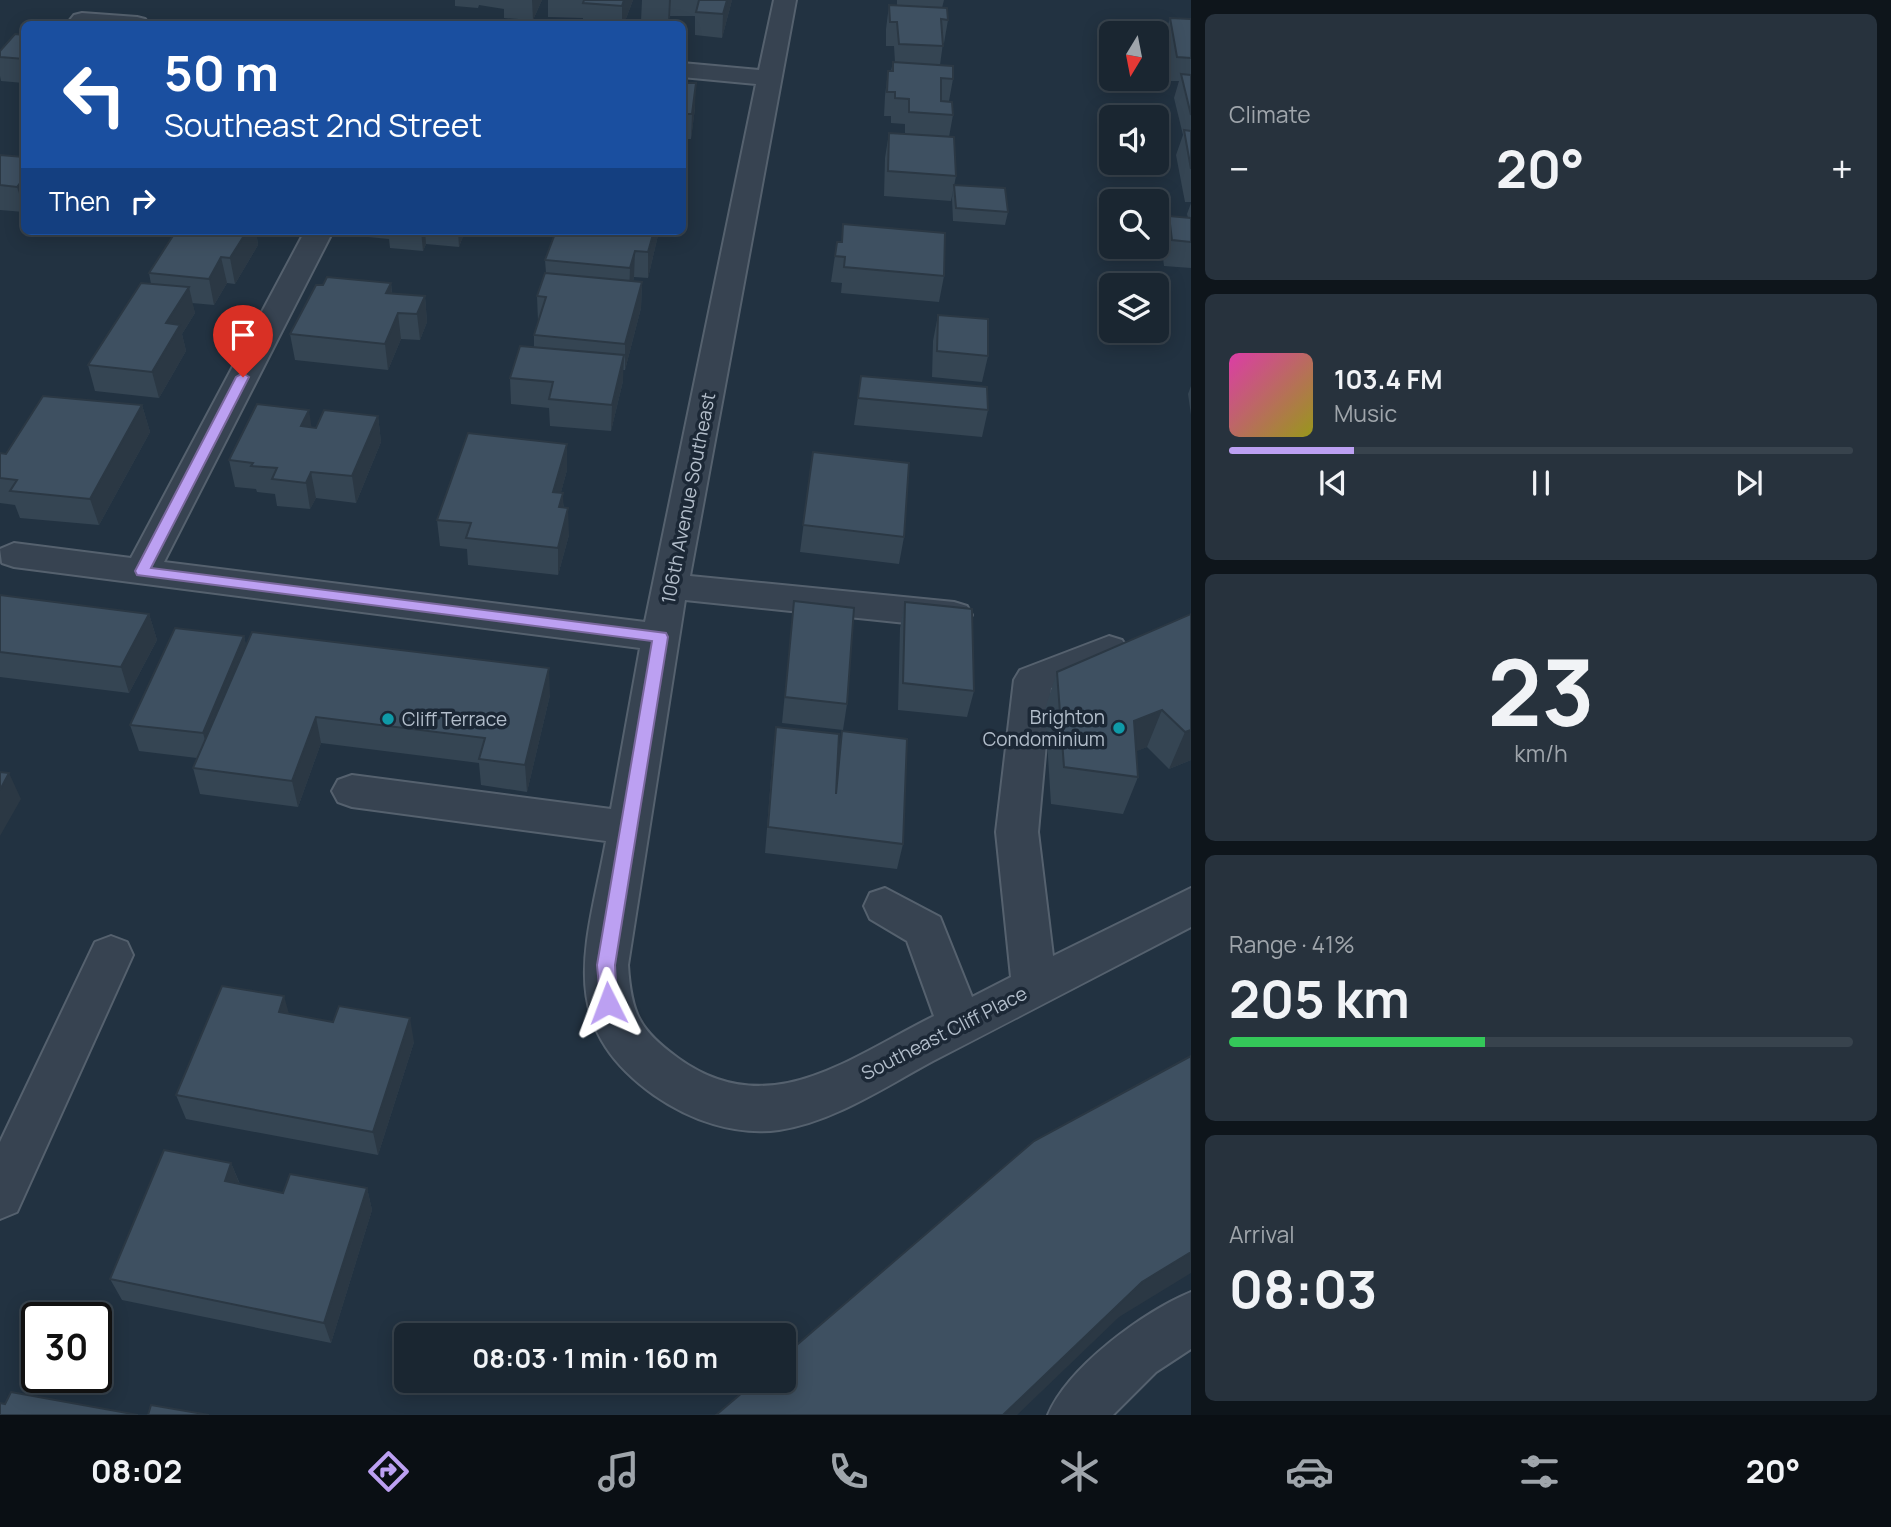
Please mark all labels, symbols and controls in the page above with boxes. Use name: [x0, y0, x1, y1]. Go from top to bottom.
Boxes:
north arrow: [1099, 21, 1169, 91]
map controls: [1099, 21, 1169, 343]
text: 50 m: [164, 39, 279, 106]
icon: left: [49, 49, 140, 140]
text: Climate: [1229, 98, 1311, 130]
text: Southeast 2nd Street: [164, 103, 482, 147]
button: sound: [1099, 105, 1169, 175]
text: 20°: [1496, 133, 1585, 204]
text: −: [1229, 142, 1250, 194]
text: +: [1831, 142, 1853, 194]
icon: right: [124, 182, 162, 220]
text: Then: [49, 183, 110, 219]
button: search: [1099, 189, 1169, 259]
button: layers: [1099, 273, 1169, 343]
pin: [213, 305, 273, 377]
icon: arrive: [224, 316, 262, 354]
text: 103.4 FM: [1334, 361, 1442, 397]
street label: 106th Avenue Southeast: [655, 390, 721, 606]
text: Music: [1334, 397, 1397, 429]
icon: previous: [1314, 464, 1352, 502]
icon: pause: [1522, 464, 1560, 502]
icon: next: [1730, 464, 1768, 502]
text: 23: [1487, 629, 1595, 753]
place label: Brighton Condominium: [983, 704, 1105, 752]
place label: Cliff Terrace: [402, 706, 507, 732]
marker: Cliff Terrace: [380, 711, 396, 727]
marker: Brighton Condominium: [1111, 720, 1127, 736]
text: km/h: [1514, 737, 1568, 769]
text: Range · 41%: [1229, 928, 1355, 960]
text: 205 km: [1229, 963, 1410, 1034]
position arrow: [571, 966, 645, 1040]
street label: Southeast Cliff Place: [857, 980, 1031, 1086]
text: Arrival: [1229, 1218, 1295, 1250]
text: 08:03: [1229, 1253, 1377, 1324]
speed limit sign: 30: [21, 1302, 112, 1393]
text: 08:03 · 1 min · 160 m: [472, 1340, 718, 1376]
icon: directions: [364, 1447, 413, 1496]
icon: music: [594, 1447, 643, 1496]
icon: phone: [824, 1447, 873, 1496]
icon: climate: [1055, 1447, 1104, 1496]
icon: car: [1285, 1447, 1334, 1496]
icon: filters: [1515, 1447, 1564, 1496]
text: 08:02: [91, 1449, 182, 1493]
text: 20°: [1746, 1449, 1800, 1493]

